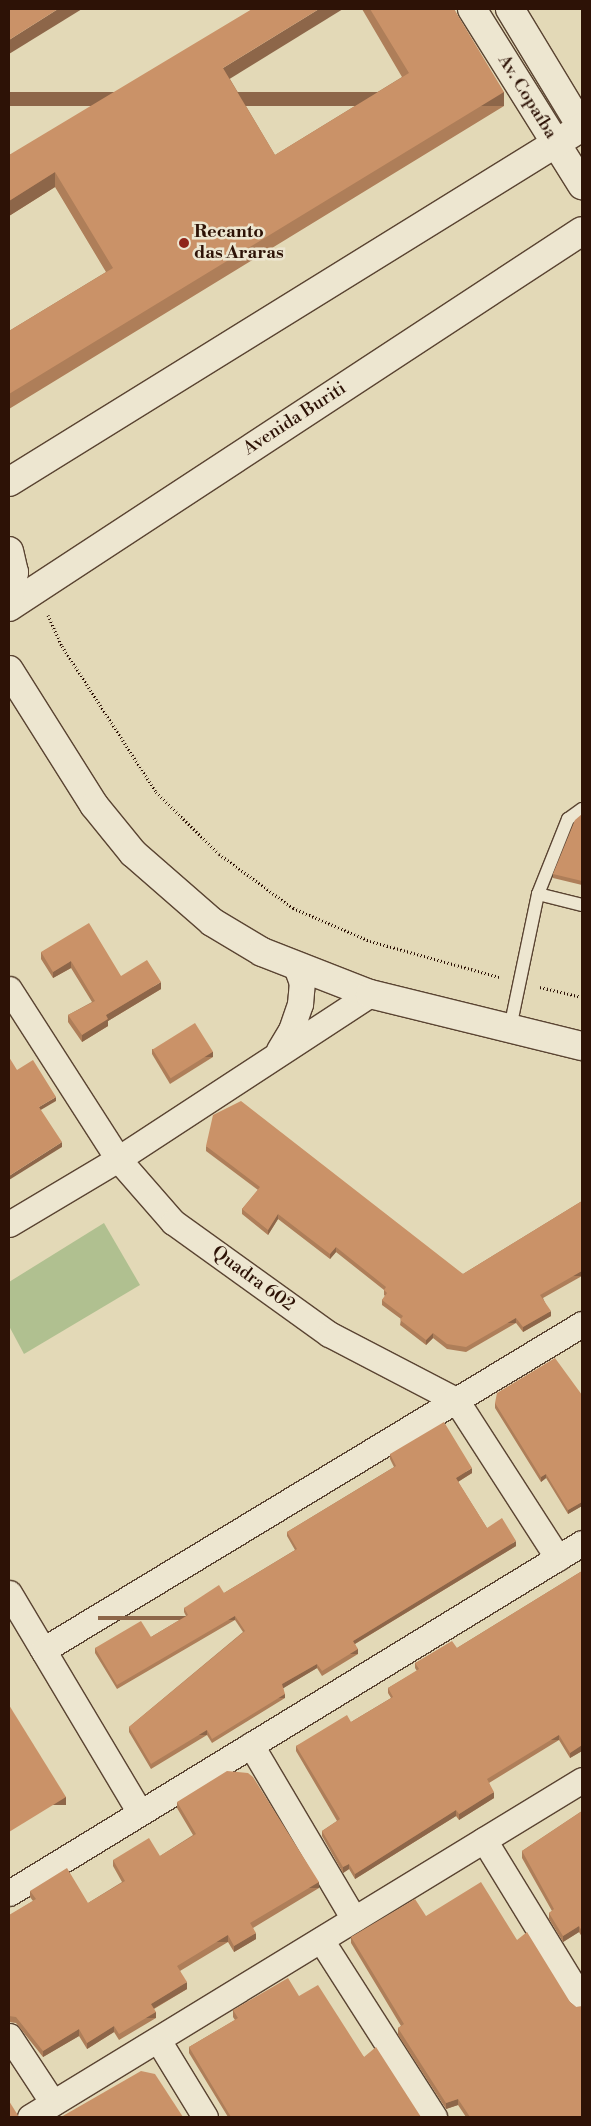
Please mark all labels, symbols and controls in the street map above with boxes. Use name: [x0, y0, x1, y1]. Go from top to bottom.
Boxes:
street label: Av. Copaíba: [493, 51, 561, 143]
place label: Recanto das Araras: [194, 222, 284, 264]
marker: Recanto das Araras: [178, 237, 190, 249]
street label: Avenida Buriti: [240, 378, 350, 460]
street label: Quadra 602: [207, 1242, 299, 1316]

